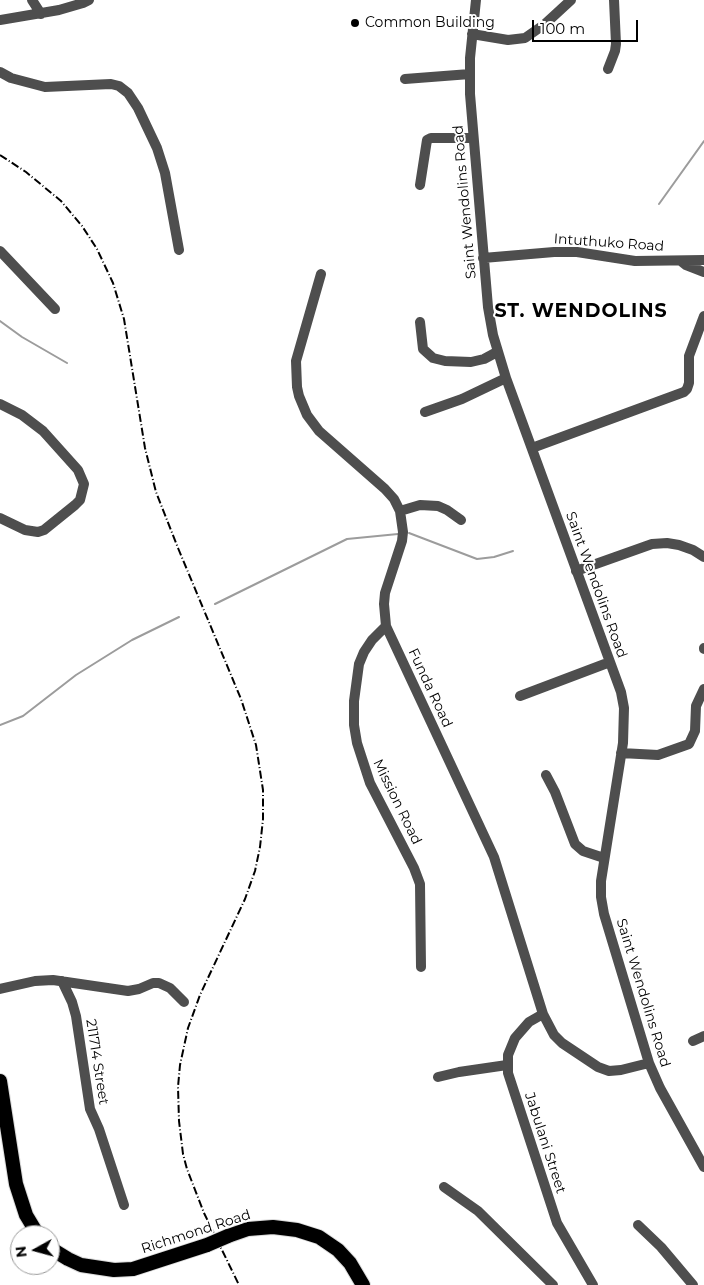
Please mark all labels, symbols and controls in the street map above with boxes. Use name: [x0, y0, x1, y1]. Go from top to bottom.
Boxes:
scale bar: [534, 10, 640, 42]
place label: Common Building: [365, 15, 495, 31]
marker: Common Building: [349, 17, 361, 29]
text: 100 m: [540, 19, 585, 38]
street label: Saint Wendolins Road: [450, 124, 480, 280]
street label: Intuthuko Road: [553, 231, 665, 255]
district label: ST. WENDOLINS: [493, 300, 669, 322]
street label: Saint Wendolins Road: [562, 510, 630, 660]
street label: Funda Road: [404, 646, 456, 730]
street label: Mission Road: [369, 756, 425, 848]
street label: Saint Wendolins Road: [612, 917, 674, 1069]
street label: 211714 Street: [82, 1018, 112, 1106]
street label: Jabulani Street: [521, 1090, 569, 1196]
street label: Richmond Road: [139, 1206, 253, 1258]
north arrow: [10, 1225, 60, 1275]
text: N: [11, 1245, 31, 1258]

